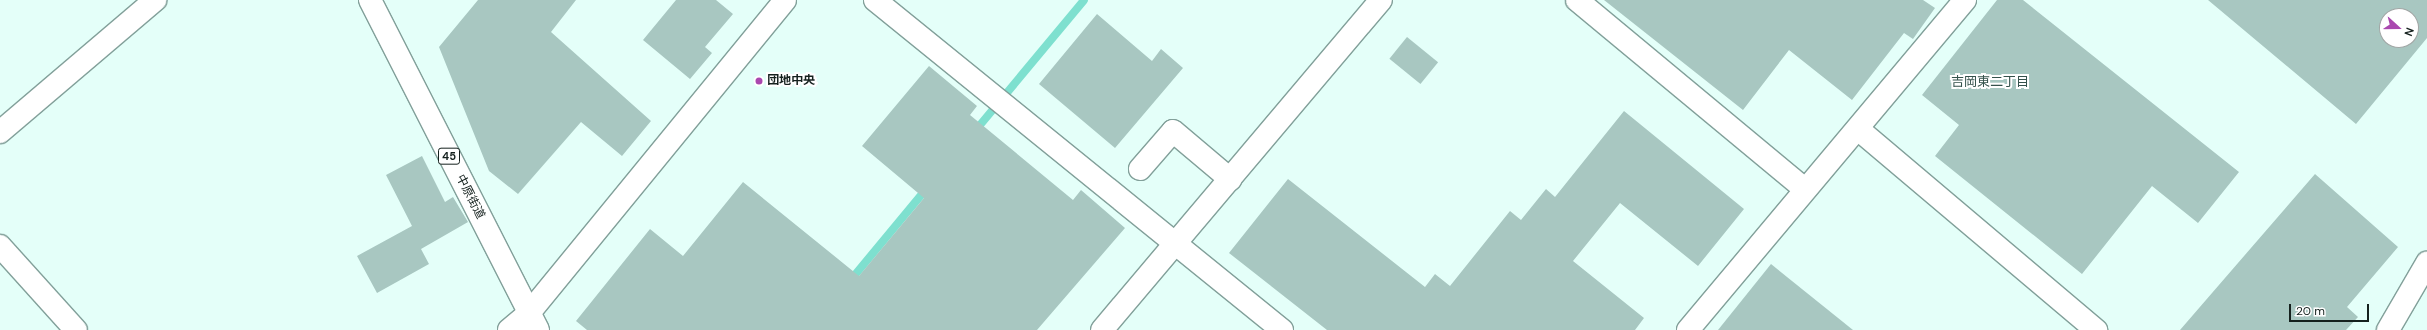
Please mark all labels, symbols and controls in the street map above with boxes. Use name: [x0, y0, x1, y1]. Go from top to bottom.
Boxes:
north arrow: [2379, 8, 2419, 48]
text: N: [2401, 26, 2417, 38]
place label: 団地中央: [767, 74, 815, 88]
district label: 吉岡東二丁目: [1951, 74, 2029, 90]
marker: 団地中央: [754, 76, 764, 86]
road number: 45: [438, 147, 460, 165]
street label: 中原街道: [453, 172, 487, 222]
scale bar: [2291, 296, 2371, 322]
text: 20 m: [2296, 303, 2325, 319]

